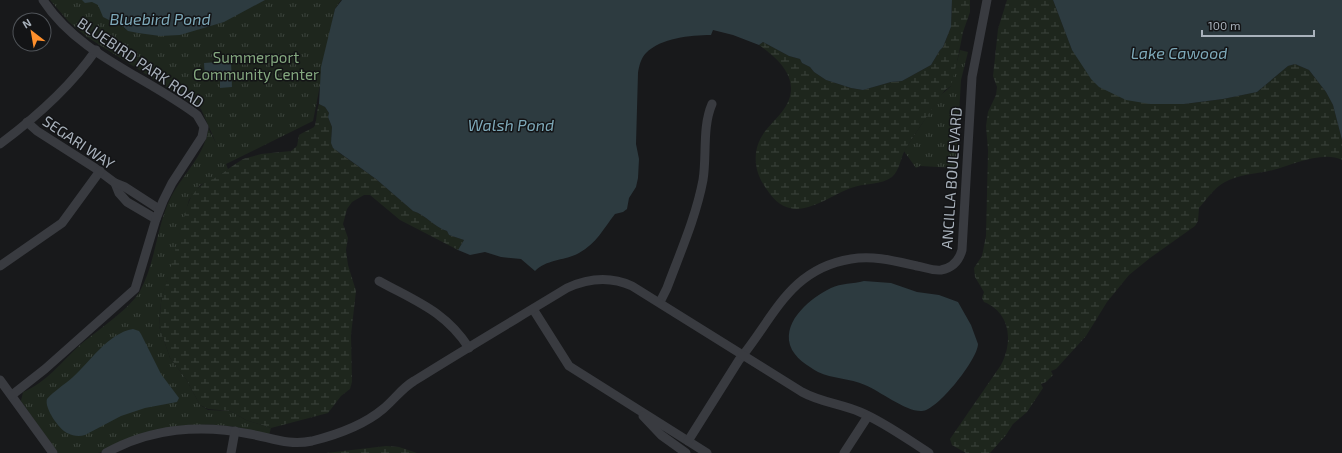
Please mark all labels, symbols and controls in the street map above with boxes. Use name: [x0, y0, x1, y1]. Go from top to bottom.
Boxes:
water label: Bluebird Pond: [109, 9, 211, 28]
north arrow: [12, 12, 52, 52]
scale bar: [1202, 12, 1314, 38]
street label: BLUEBIRD PARK ROAD: [74, 13, 208, 111]
text: N: [20, 15, 33, 31]
text: 100 m: [1208, 18, 1240, 32]
water label: Lake Cawood: [1131, 43, 1227, 62]
park label: Summerport Community Center: [193, 48, 319, 83]
street label: ANCILLA BOULEVARD: [937, 106, 965, 250]
street label: SEGARI WAY: [40, 111, 119, 173]
water label: Walsh Pond: [468, 115, 554, 134]

